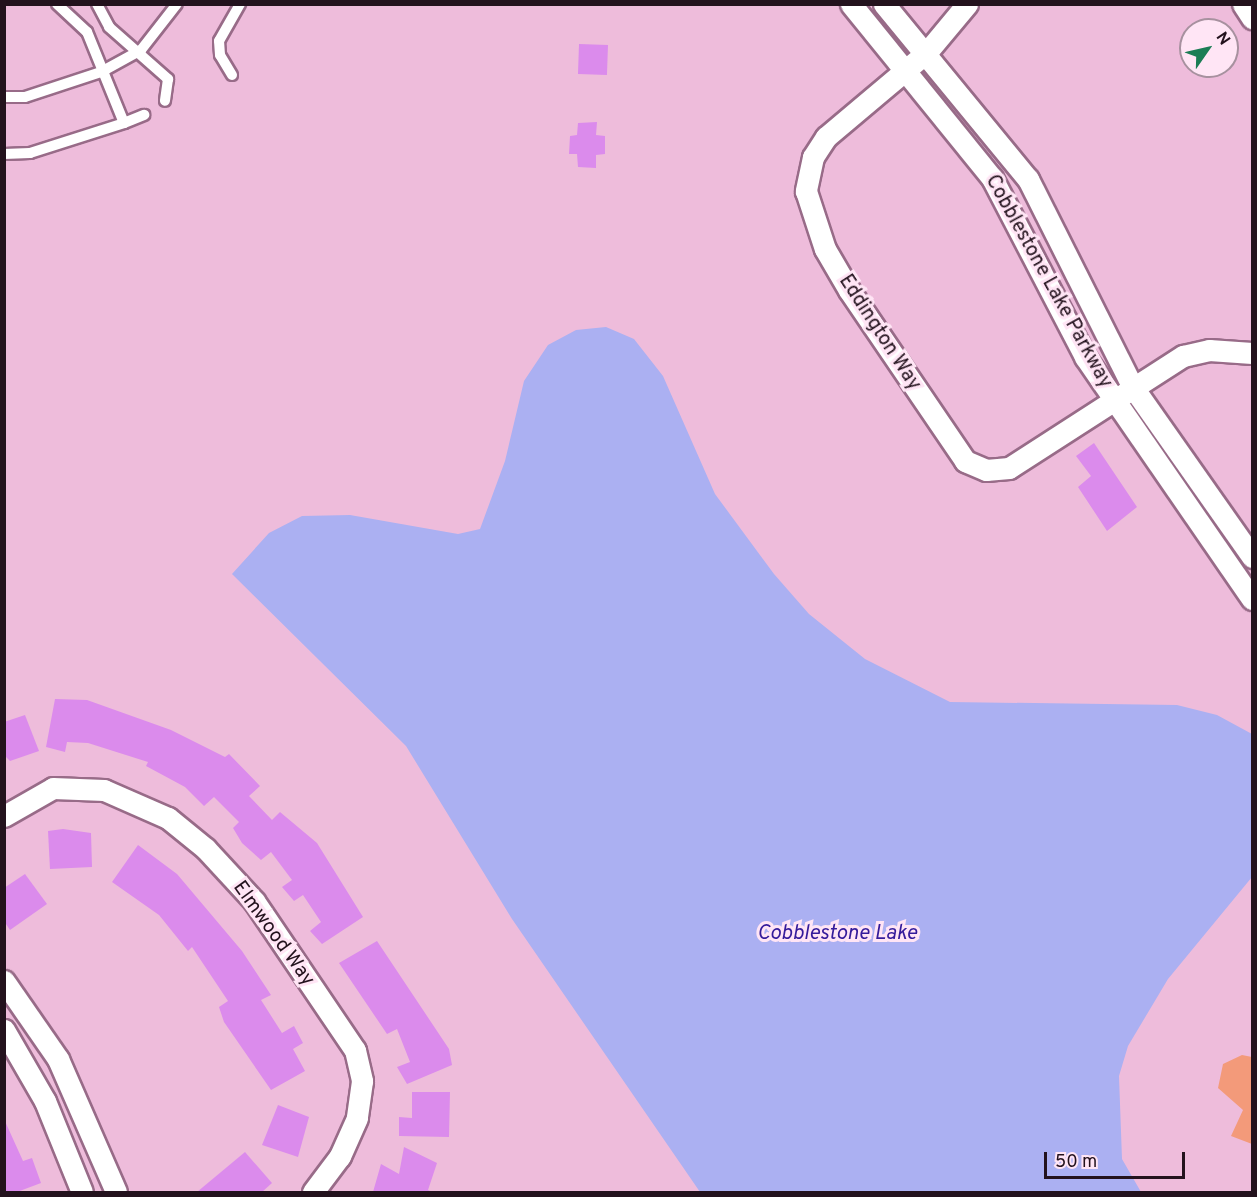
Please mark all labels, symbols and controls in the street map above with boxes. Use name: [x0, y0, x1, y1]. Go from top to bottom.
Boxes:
north arrow: [1179, 18, 1239, 78]
text: N: [1211, 29, 1234, 49]
street label: Cobblestone Lake Parkway: [979, 171, 1117, 393]
street label: Eddington Way: [833, 271, 925, 395]
street label: Elmwood Way: [227, 877, 319, 991]
water label: Cobblestone Lake: [757, 921, 917, 947]
scale bar: [1047, 1140, 1188, 1178]
text: 50 m: [1055, 1151, 1097, 1174]

